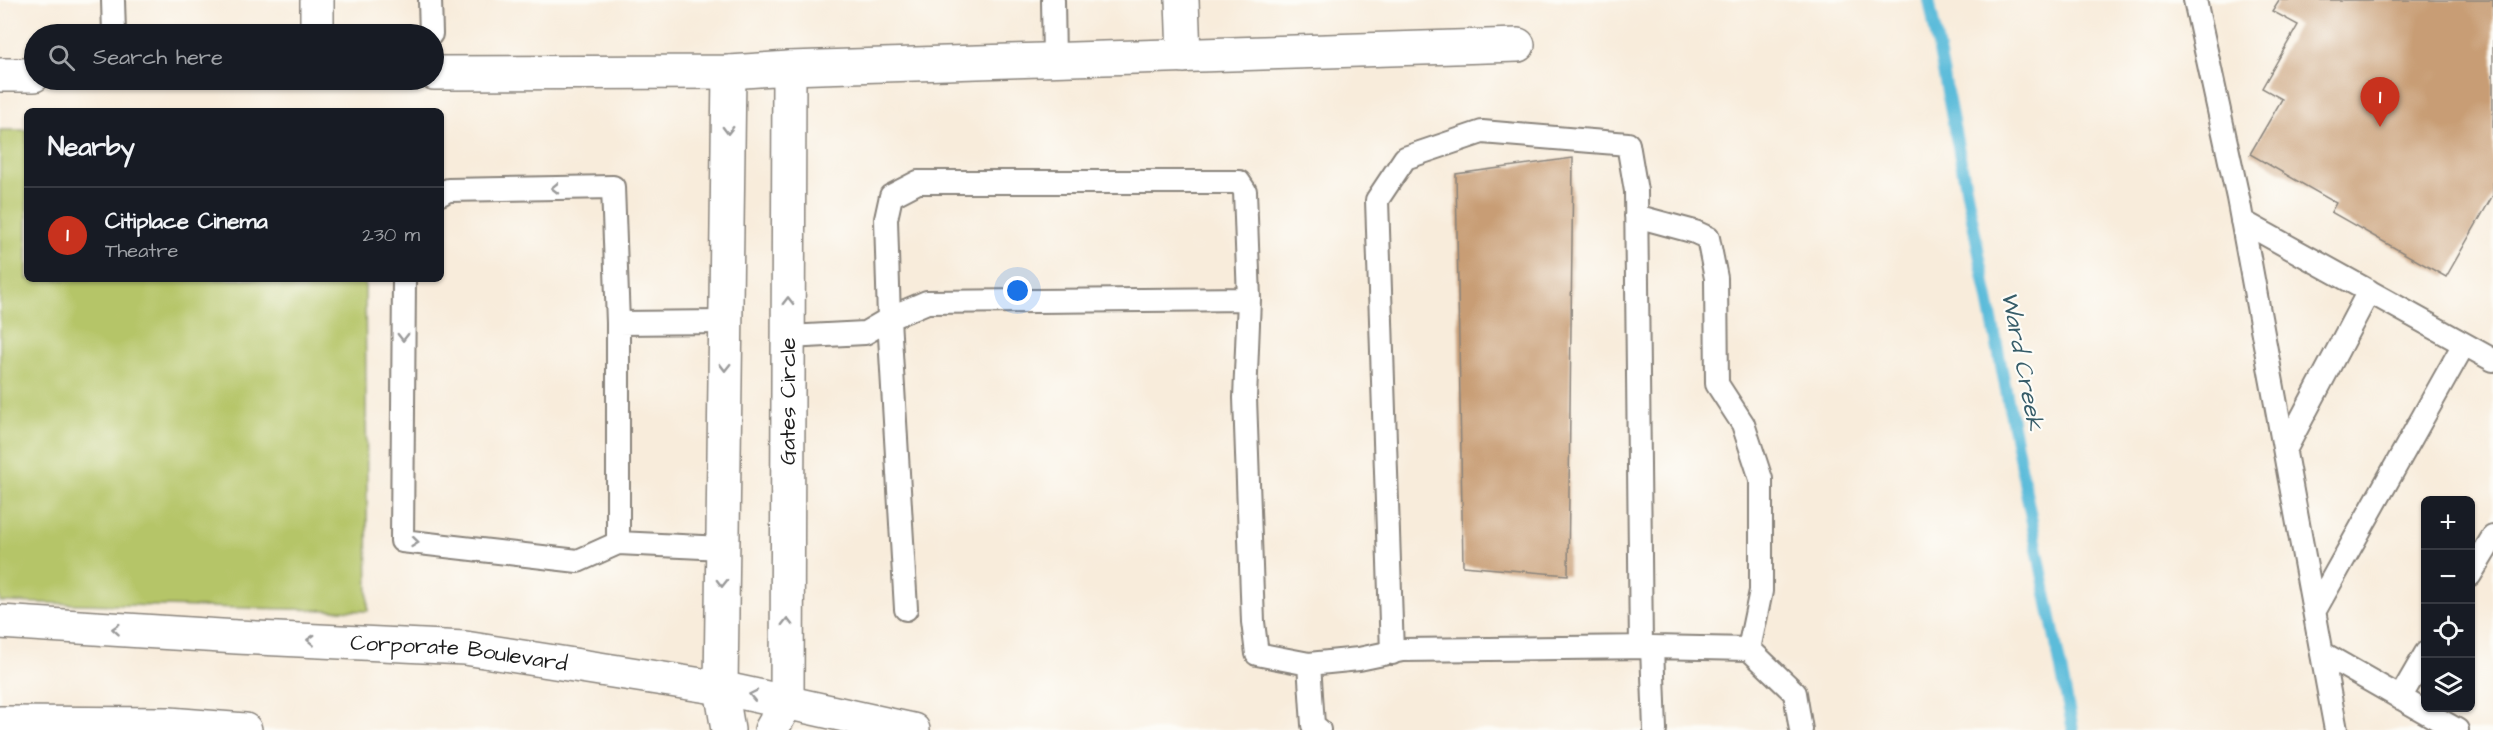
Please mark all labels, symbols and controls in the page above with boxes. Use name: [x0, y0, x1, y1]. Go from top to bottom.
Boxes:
search box: [24, 24, 444, 90]
icon: search: [45, 41, 78, 74]
text: Search here: [93, 42, 223, 73]
pin: 1: [2360, 78, 2400, 127]
one-way arrow: [722, 126, 734, 135]
text: Nearby: [48, 129, 135, 165]
one-way arrow: [550, 182, 559, 194]
text: Citiplace Cinema: [105, 206, 268, 237]
text: 1: [66, 221, 69, 249]
text: 230 m: [362, 221, 420, 249]
text: Theatre: [105, 237, 178, 265]
your location: [1003, 276, 1032, 305]
water label: Ward Creek: [1992, 289, 2052, 435]
one-way arrow: [782, 297, 794, 306]
one-way arrow: [397, 333, 410, 342]
street label: Gates Circle: [772, 337, 804, 465]
one-way arrow: [719, 363, 731, 372]
map controls: [2421, 496, 2475, 712]
button: +: [2421, 496, 2475, 550]
one-way arrow: [410, 535, 419, 548]
button: −: [2421, 550, 2475, 604]
one-way arrow: [716, 579, 728, 588]
button: locate: [2421, 604, 2475, 658]
one-way arrow: [781, 618, 793, 627]
one-way arrow: [111, 622, 120, 635]
street label: Corporate Boulevard: [349, 627, 570, 679]
one-way arrow: [306, 634, 315, 647]
button: layers: [2421, 658, 2475, 712]
one-way arrow: [749, 689, 759, 702]

